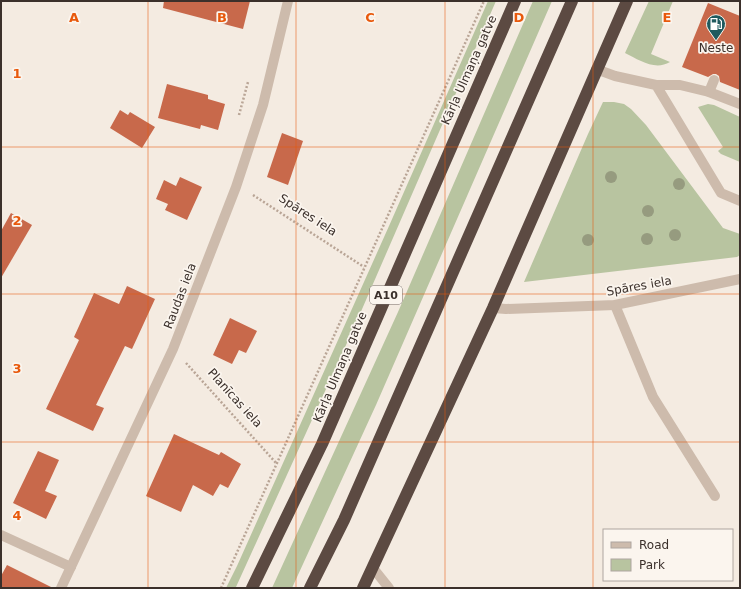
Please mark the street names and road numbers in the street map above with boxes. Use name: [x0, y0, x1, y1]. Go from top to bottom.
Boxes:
street label: Kārļa Ulmaņa gatve: [438, 13, 500, 127]
street label: Spāres iela: [276, 191, 340, 239]
street label: Raudas iela: [161, 261, 199, 331]
street label: Spāres iela: [605, 273, 673, 299]
road number: A10: [370, 286, 402, 304]
street label: Kārļa Ulmaņa gatve: [310, 310, 370, 424]
street label: Planīcas iela: [205, 366, 265, 430]

